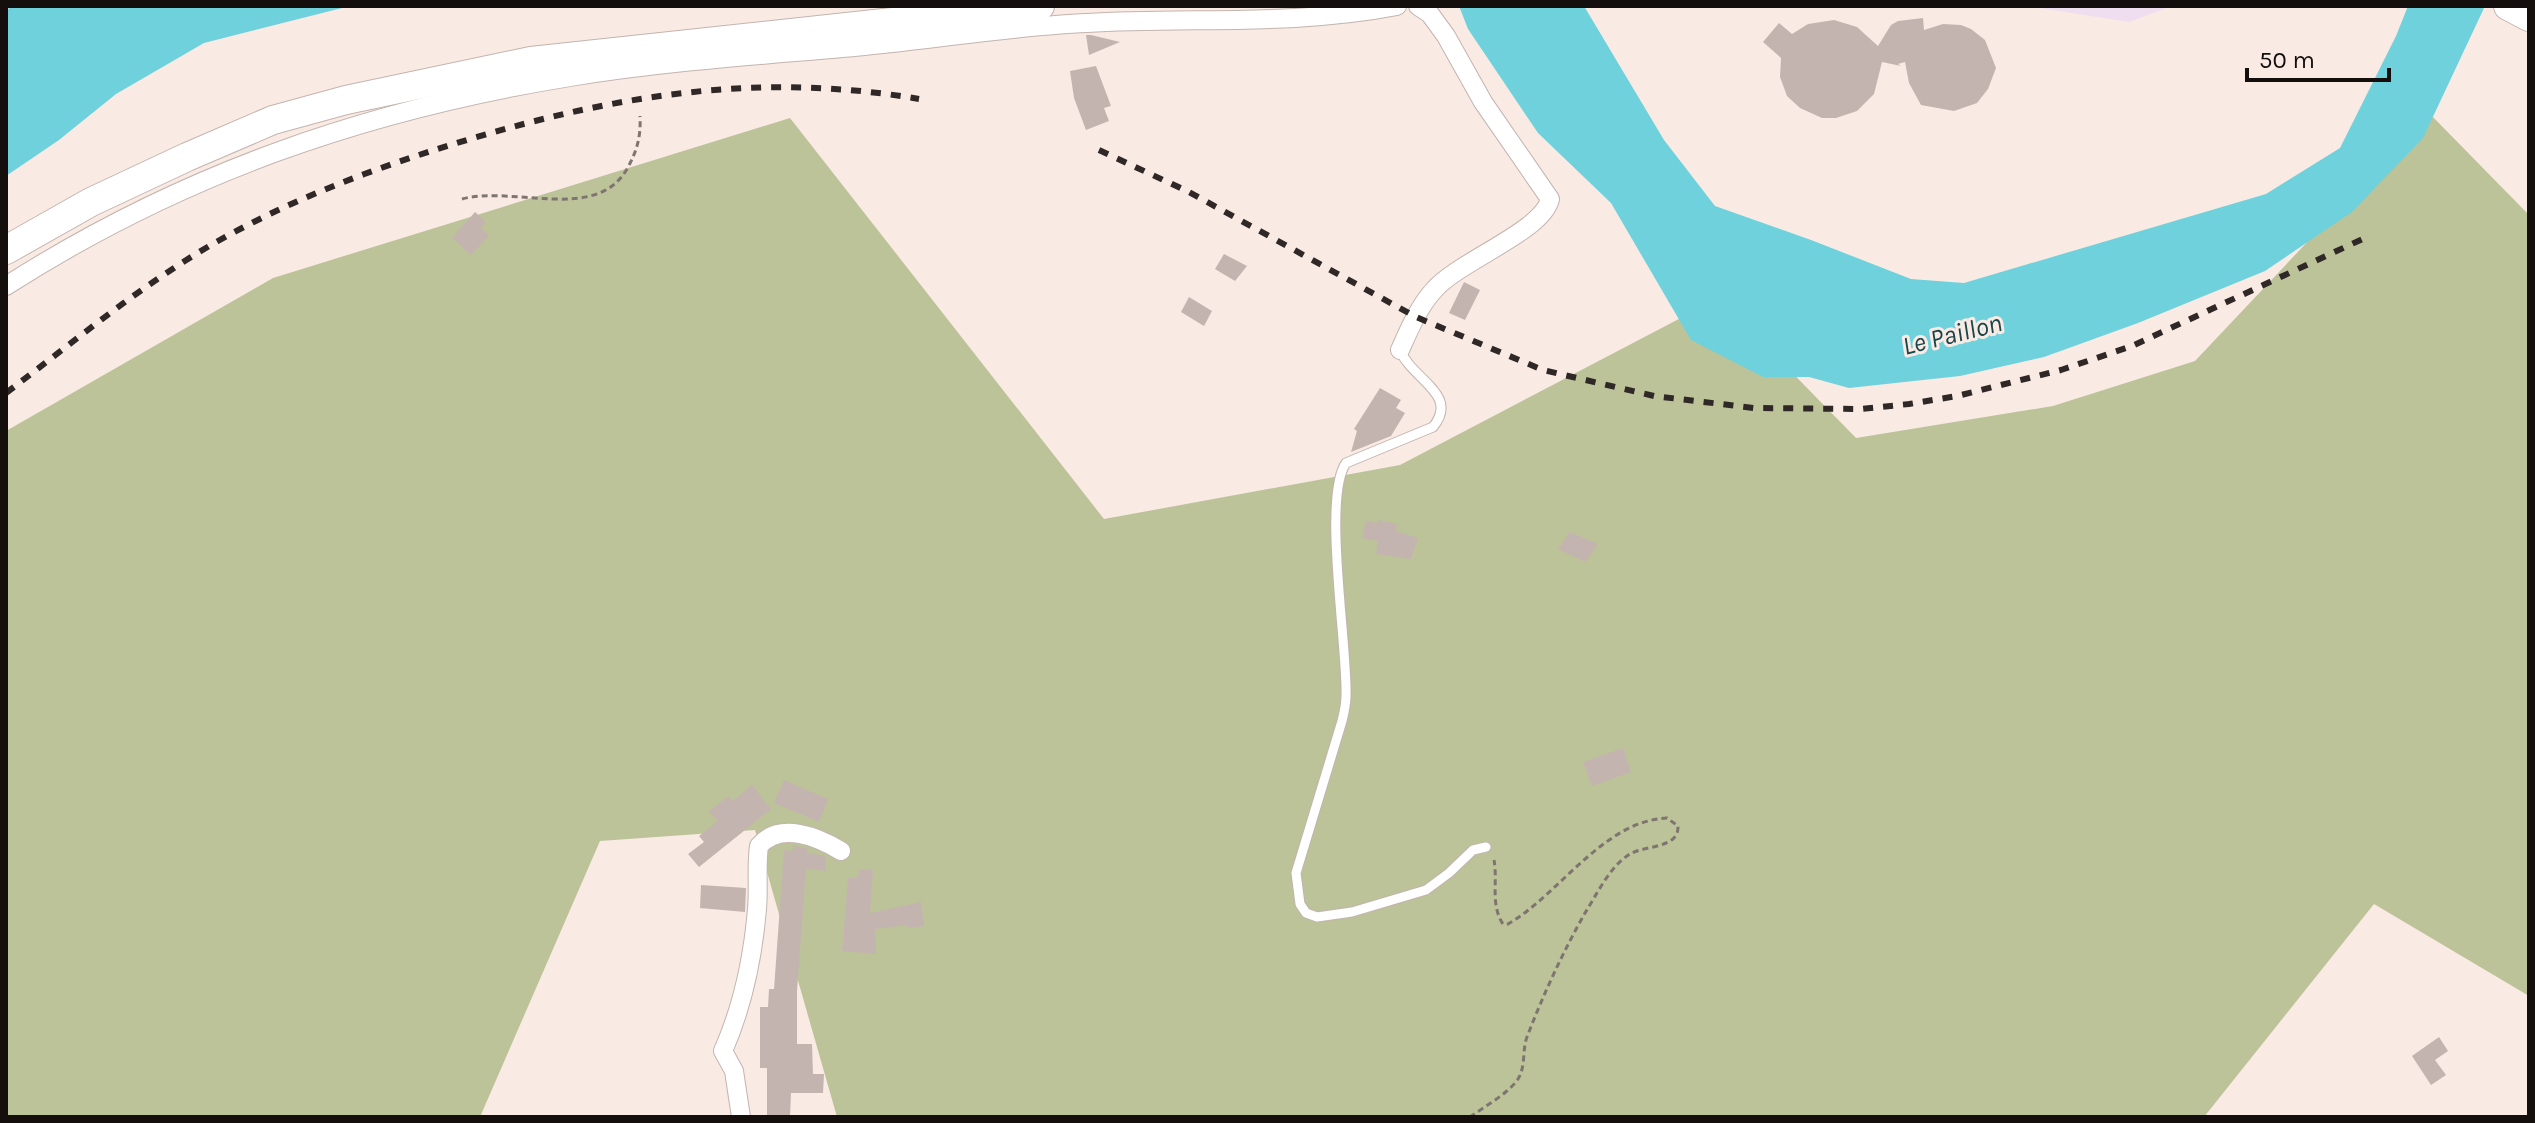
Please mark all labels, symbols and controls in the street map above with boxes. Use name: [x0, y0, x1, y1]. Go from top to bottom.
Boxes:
scale bar: [2247, 32, 2389, 82]
text: 50 m: [2259, 46, 2315, 74]
water label: Le Paillon: [1899, 307, 2005, 362]

